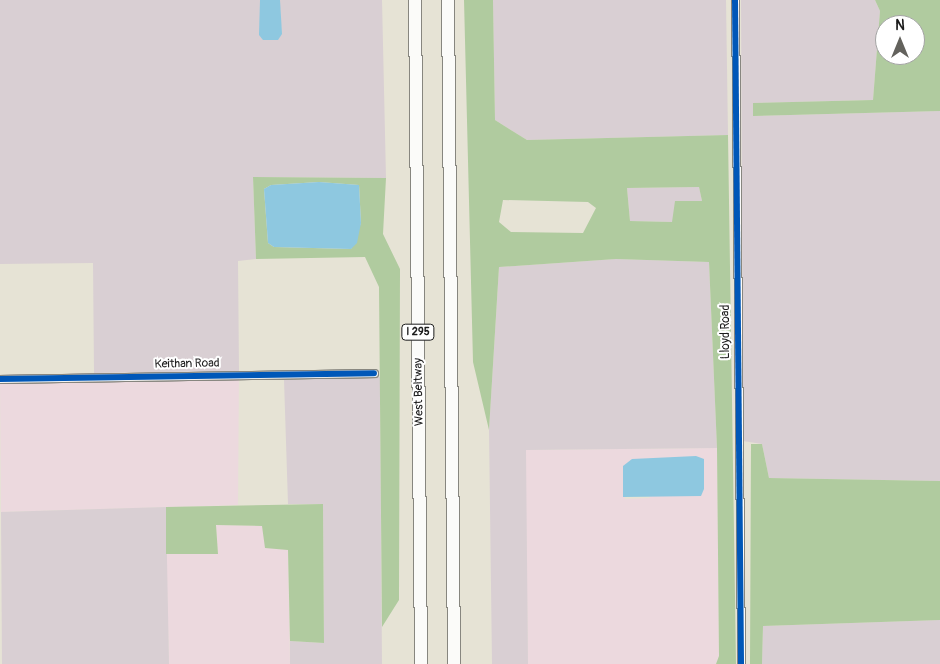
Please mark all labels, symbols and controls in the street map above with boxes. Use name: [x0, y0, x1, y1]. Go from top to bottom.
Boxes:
north arrow: [875, 15, 925, 65]
text: N: [895, 17, 905, 34]
street label: Lloyd Road: [719, 305, 733, 359]
road number: I 295: [400, 324, 436, 341]
street label: Keithan Road: [154, 356, 220, 372]
street label: West Beltway: [411, 358, 427, 426]

